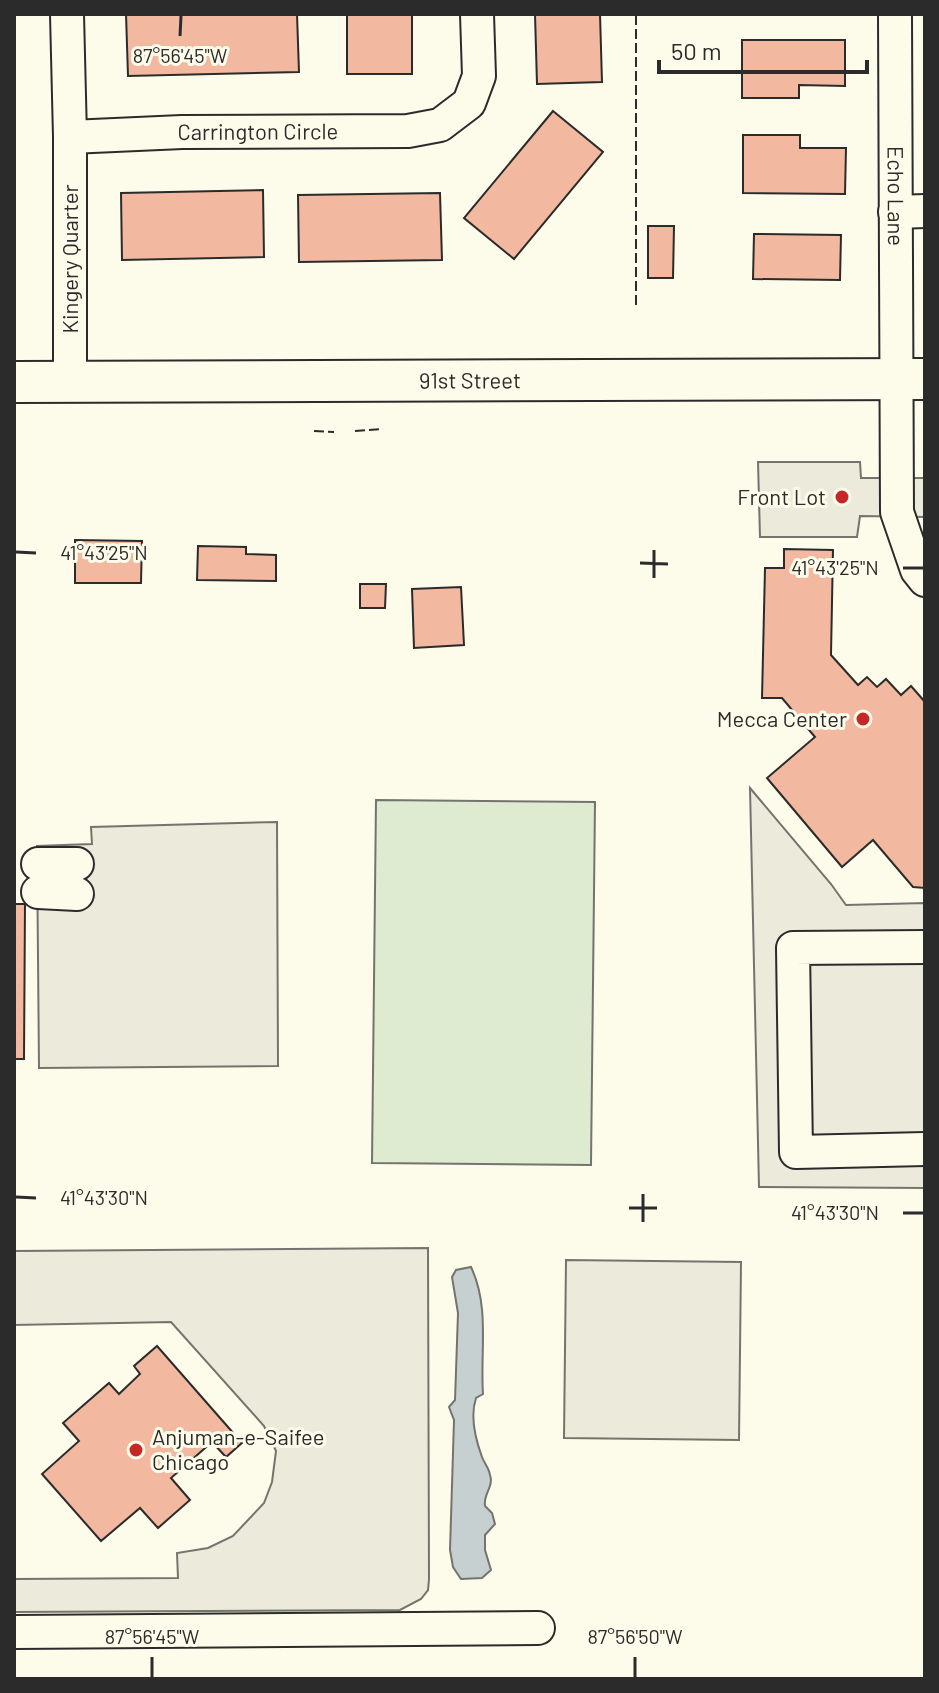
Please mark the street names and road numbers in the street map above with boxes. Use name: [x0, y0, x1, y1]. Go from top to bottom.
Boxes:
street label: Carrington Circle: [177, 117, 338, 144]
street label: Echo Lane: [884, 146, 910, 246]
street label: Kingery Quarter: [56, 184, 82, 334]
street label: 91st Street: [419, 366, 521, 393]

